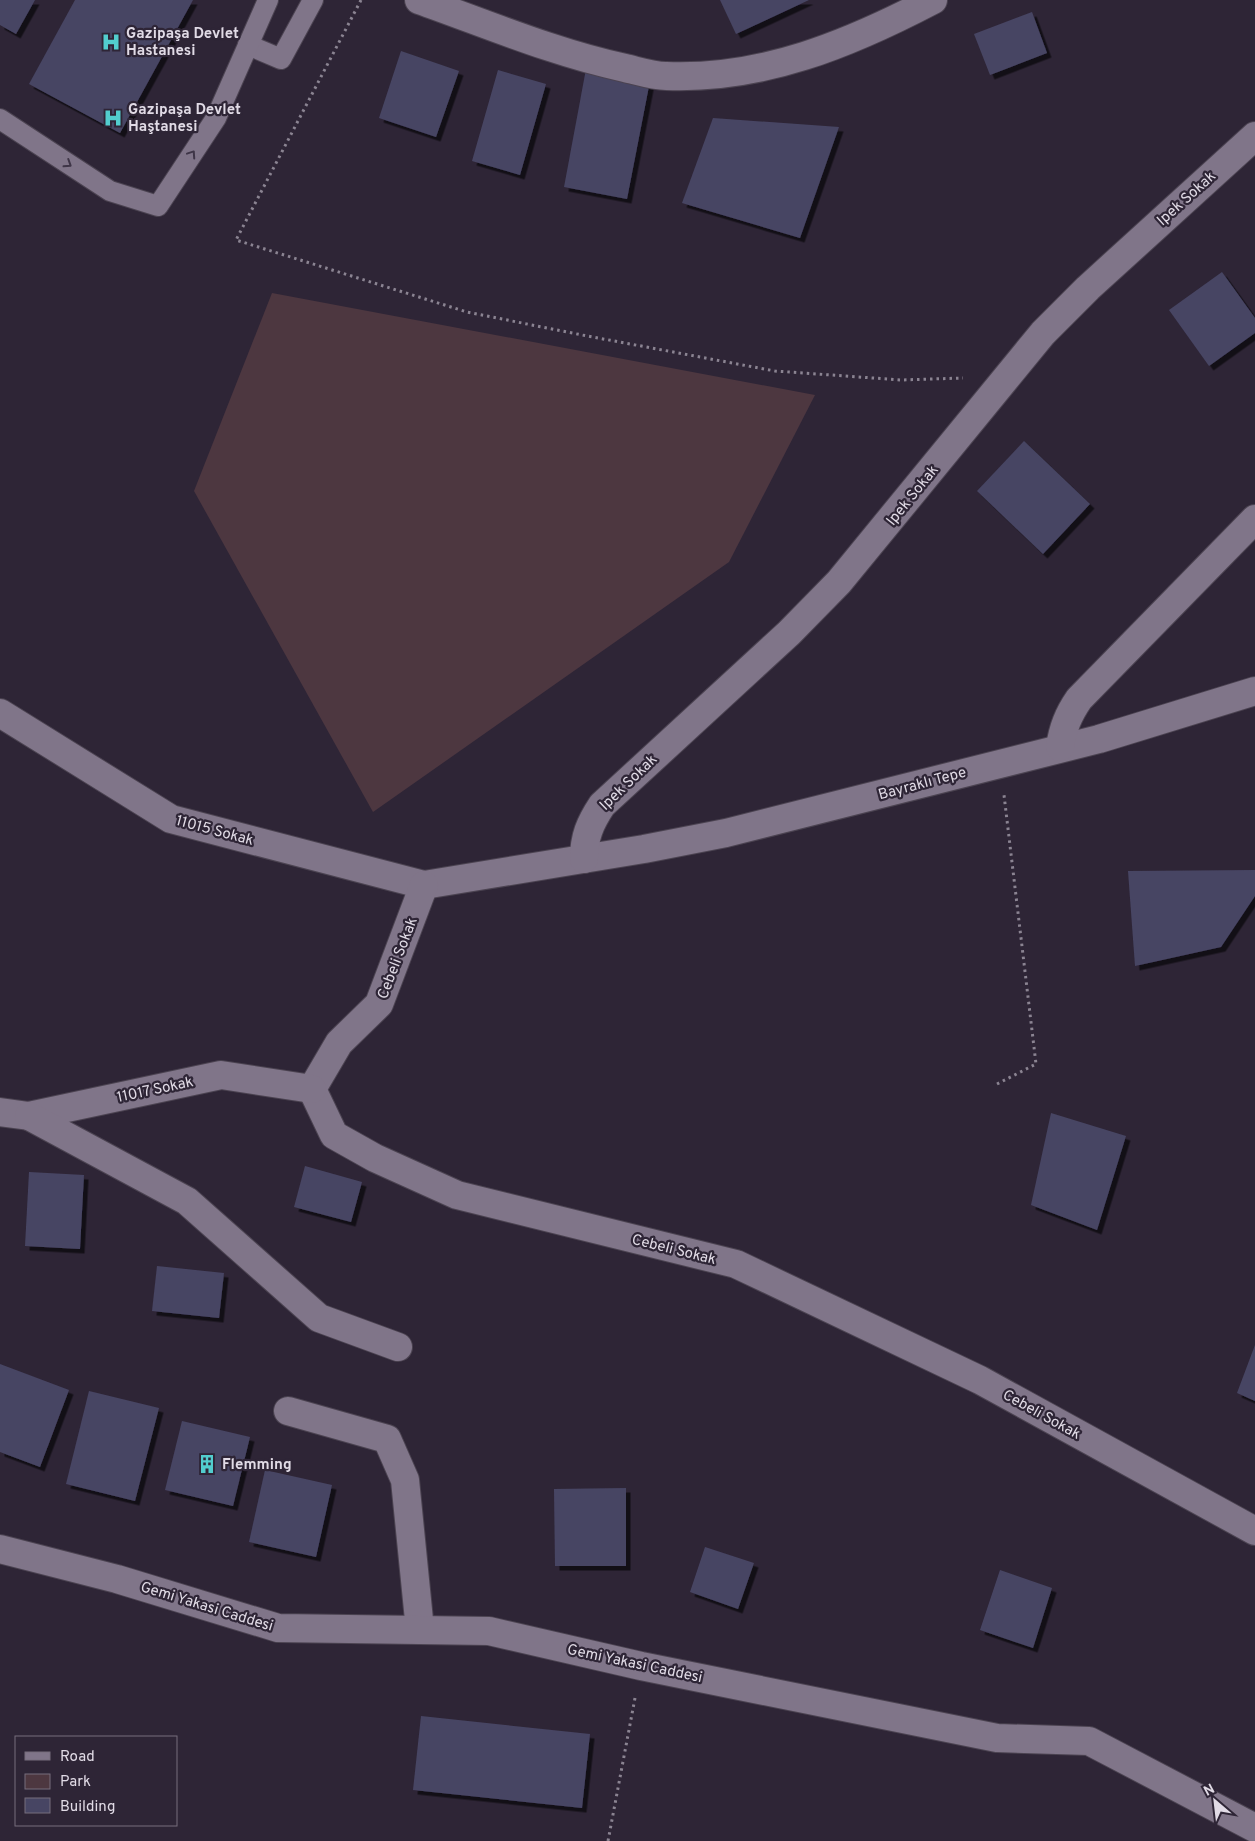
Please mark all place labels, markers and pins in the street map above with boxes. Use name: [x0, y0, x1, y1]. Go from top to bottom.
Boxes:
place label: Gazipaşa Devlet Hastanesi: [126, 25, 239, 61]
hospital icon: Gazipaşa Devlet Hastanesi: [100, 31, 122, 53]
place label: Gazipaşa Devlet Haştanesi: [128, 101, 241, 137]
hospital icon: Gazipaşa Devlet Haştanesi: [102, 107, 124, 129]
building icon: Flemming: [196, 1453, 218, 1475]
place label: Flemming: [222, 1456, 292, 1475]

